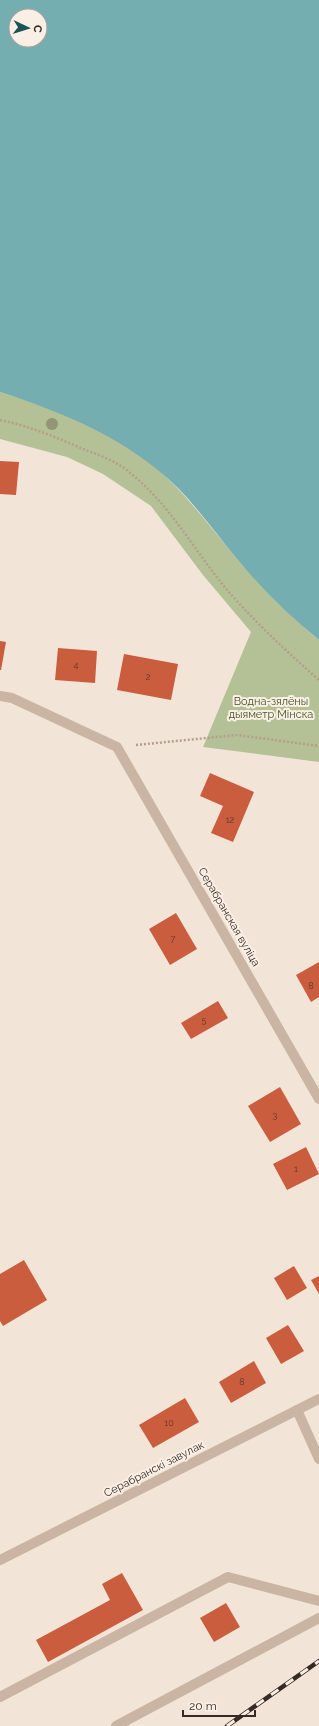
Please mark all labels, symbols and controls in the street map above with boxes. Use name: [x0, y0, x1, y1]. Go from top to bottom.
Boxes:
north arrow: [8, 8, 48, 48]
text: С: [31, 24, 44, 33]
house number: 4: [74, 660, 79, 670]
house number: 2: [146, 672, 151, 682]
park label: Водна-зялёны дыяметр Мінска: [229, 695, 313, 721]
house number: 12: [226, 815, 235, 825]
street label: Серабранская вуліца: [195, 865, 263, 969]
house number: 7: [171, 934, 176, 944]
house number: 8: [308, 981, 314, 991]
house number: 5: [202, 1015, 207, 1025]
house number: 3: [273, 1110, 278, 1120]
house number: 1: [294, 1164, 298, 1174]
house number: 8: [239, 1377, 245, 1387]
house number: 10: [164, 1418, 174, 1428]
street label: Серабранскі завулак: [102, 1438, 206, 1500]
scale bar: [183, 1692, 255, 1718]
text: 20 m: [189, 1699, 217, 1713]

